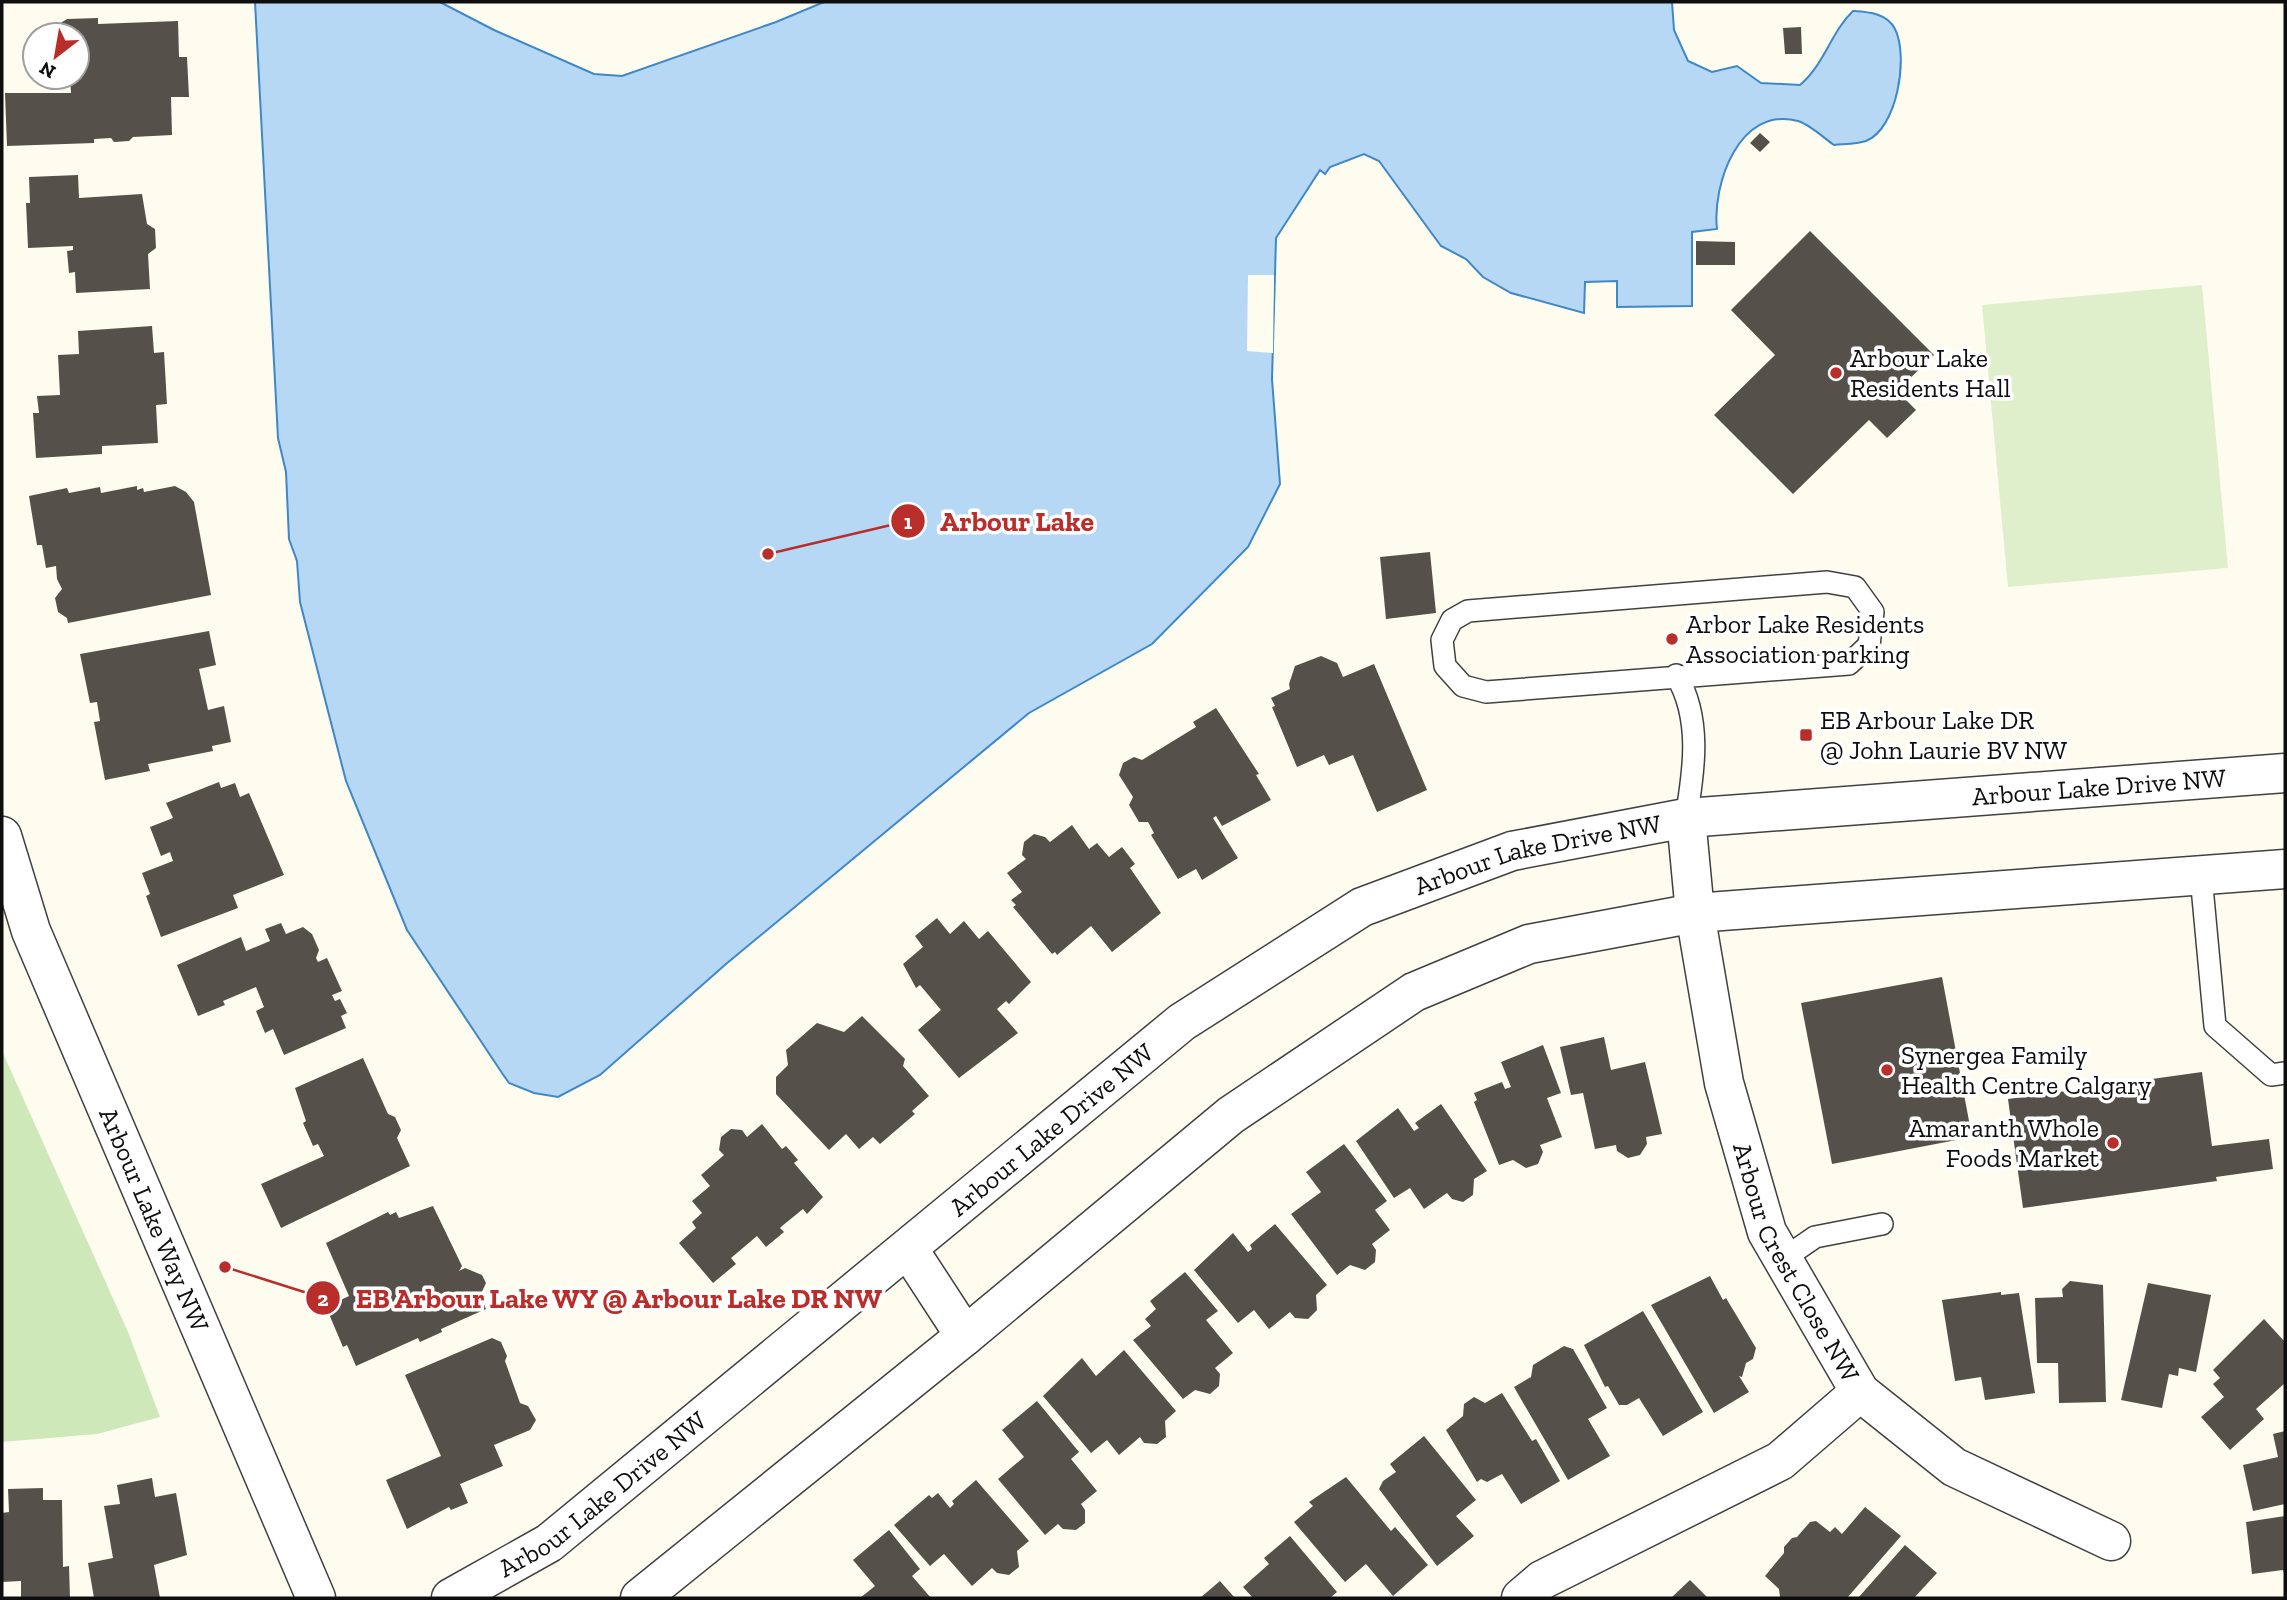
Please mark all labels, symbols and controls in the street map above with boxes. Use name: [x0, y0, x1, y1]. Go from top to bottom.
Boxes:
north arrow: [21, 21, 91, 91]
text: N: [35, 57, 60, 84]
place label: Arbour Lake Residents Hall: [1850, 342, 2011, 404]
marker: Arbour Lake Residents Hall: [1828, 365, 1844, 381]
callout: Arbour Lake: [891, 497, 1108, 546]
text: Arbour Lake: [940, 505, 1094, 538]
text: 1: [904, 509, 913, 534]
place label: Arbor Lake Residents Association parking: [1686, 608, 1924, 670]
marker: Arbor Lake Residents Association parking: [1664, 631, 1680, 647]
place label: EB Arbour Lake DR @ John Laurie BV NW: [1820, 704, 2068, 766]
marker: EB Arbour Lake DR @ John Laurie BV NW: [1798, 727, 1814, 743]
street label: Arbour Lake Drive NW: [1971, 761, 2228, 812]
street label: Arbour Lake Drive NW: [1410, 807, 1664, 902]
street label: Arbour Lake Drive NW: [943, 1036, 1160, 1223]
place label: Synergea Family Health Centre Calgary: [1901, 1039, 2152, 1101]
marker: Synergea Family Health Centre Calgary: [1879, 1062, 1895, 1078]
street label: Arbour Lake Way NW: [92, 1103, 216, 1337]
place label: Amaranth Whole Foods Market: [1908, 1112, 2099, 1174]
marker: Amaranth Whole Foods Market: [2105, 1135, 2121, 1151]
street label: Arbour Crest Close NW: [1726, 1139, 1867, 1388]
callout: EB Arbour Lake WY @ Arbour Lake DR NW: [305, 1274, 899, 1323]
text: EB Arbour Lake WY @ Arbour Lake DR NW: [356, 1282, 883, 1315]
text: 2: [317, 1286, 329, 1311]
street label: Arbour Lake Drive NW: [493, 1404, 713, 1584]

